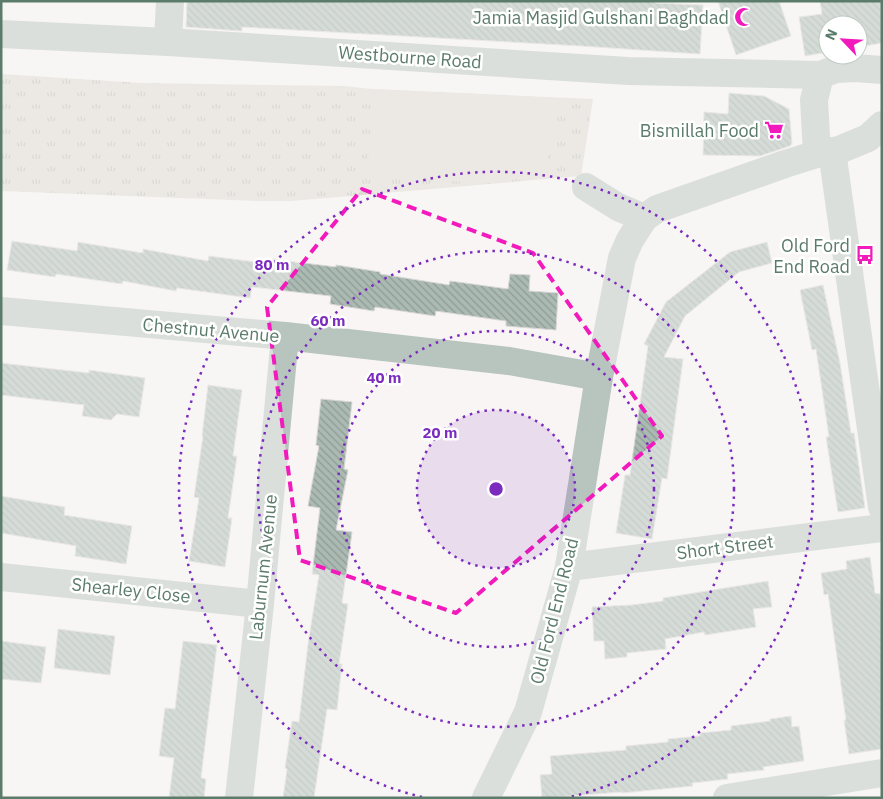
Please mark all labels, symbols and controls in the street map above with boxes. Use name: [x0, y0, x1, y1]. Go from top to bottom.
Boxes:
place label: Jamia Masjid Gulshani Baghdad: [473, 6, 729, 29]
mosque icon: Jamia Masjid Gulshani Baghdad: [733, 6, 755, 28]
north arrow: [818, 15, 868, 65]
text: N: [821, 26, 842, 43]
street label: Westbourne Road: [338, 41, 482, 73]
place label: Bismillah Food: [640, 119, 759, 142]
supermarket icon: Bismillah Food: [763, 119, 785, 141]
place label: Old Ford End Road: [773, 234, 850, 278]
bus stop icon: Old Ford End Road: [854, 244, 876, 266]
text: 80 m: [255, 255, 289, 274]
text: 60 m: [311, 311, 345, 330]
street label: Chestnut Avenue: [142, 313, 281, 347]
text: 40 m: [367, 368, 401, 387]
text: 20 m: [423, 423, 457, 442]
centre of rings: [487, 480, 505, 498]
street label: Laburnum Avenue: [244, 493, 282, 641]
street label: Short Street: [675, 530, 775, 564]
street label: Old Ford End Road: [525, 535, 583, 687]
street label: Shearley Close: [70, 572, 192, 608]

